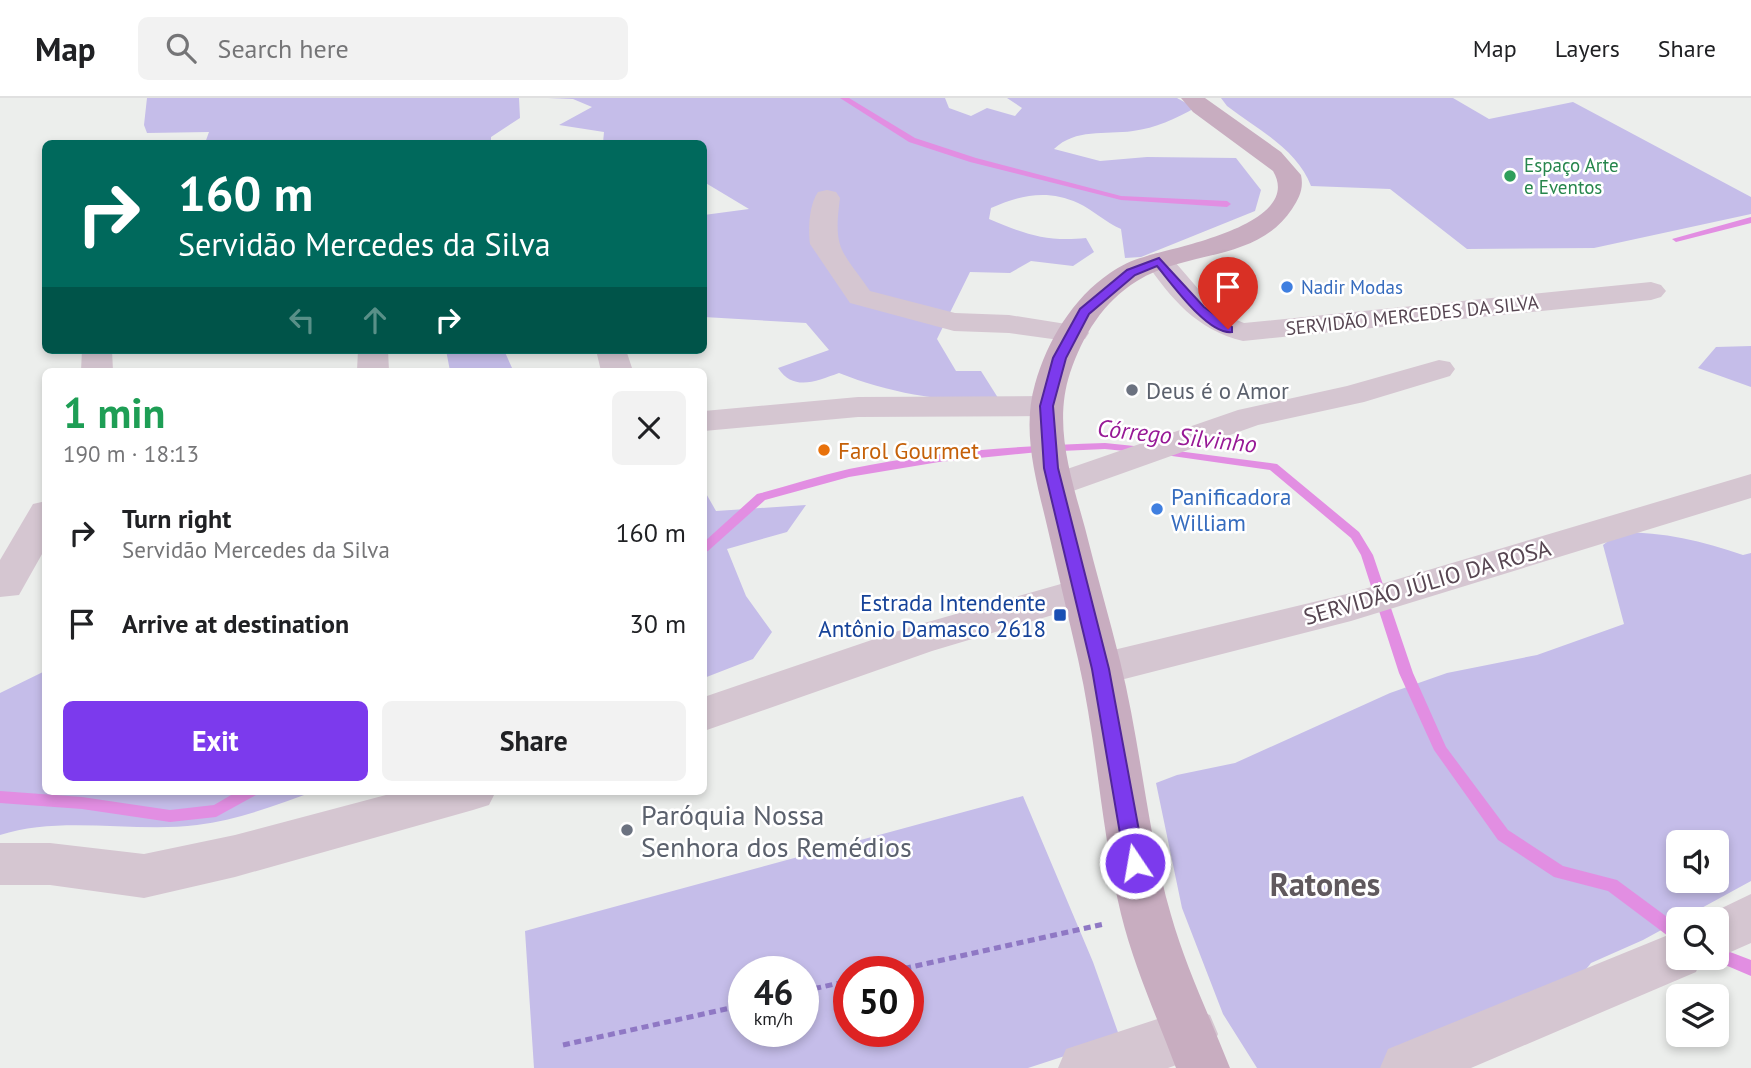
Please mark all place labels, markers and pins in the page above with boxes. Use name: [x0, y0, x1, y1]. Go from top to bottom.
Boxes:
place label: Espaço Arte e Eventos: [1524, 153, 1619, 199]
marker: Espaço Arte e Eventos: [1502, 168, 1518, 184]
pin: [1198, 257, 1258, 329]
place label: Nadir Modas: [1301, 275, 1403, 299]
marker: Nadir Modas: [1279, 279, 1295, 295]
place label: Deus é o Amor: [1146, 376, 1289, 405]
marker: Deus é o Amor: [1124, 382, 1140, 398]
place label: Farol Gourmet: [838, 436, 979, 465]
marker: Farol Gourmet: [816, 442, 832, 458]
place label: Panificadora William: [1171, 482, 1291, 537]
marker: Panificadora William: [1149, 501, 1165, 517]
place label: Estrada Intendente Antônio Damasco 2618: [818, 588, 1046, 643]
marker: Estrada Intendente Antônio Damasco 2618: [1052, 607, 1068, 623]
place label: Paróquia Nossa Senhora dos Remédios: [641, 796, 912, 865]
marker: Paróquia Nossa Senhora dos Remédios: [619, 822, 635, 838]

